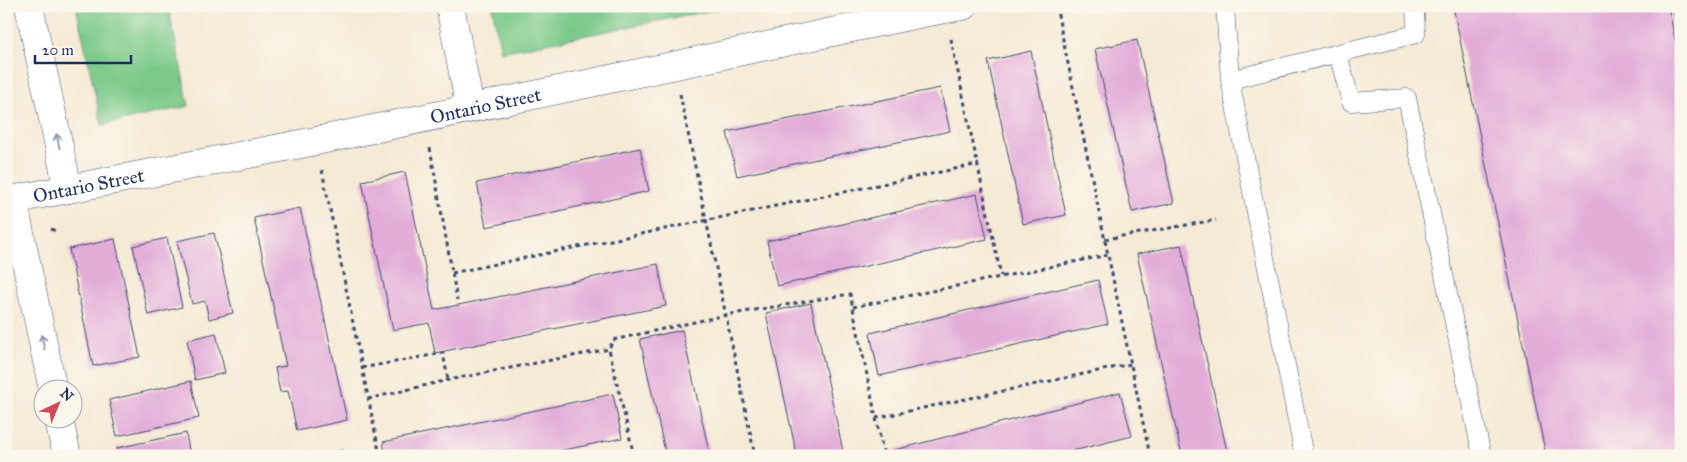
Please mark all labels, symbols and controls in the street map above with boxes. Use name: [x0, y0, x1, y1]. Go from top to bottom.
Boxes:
scale bar: [35, 32, 131, 64]
text: 20 m: [42, 41, 74, 59]
street label: Ontario Street: [428, 82, 543, 128]
one-way arrow: [52, 133, 62, 149]
street label: Ontario Street: [31, 163, 146, 207]
one-way arrow: [38, 334, 47, 350]
north arrow: [32, 380, 82, 430]
text: N: [57, 385, 77, 405]

